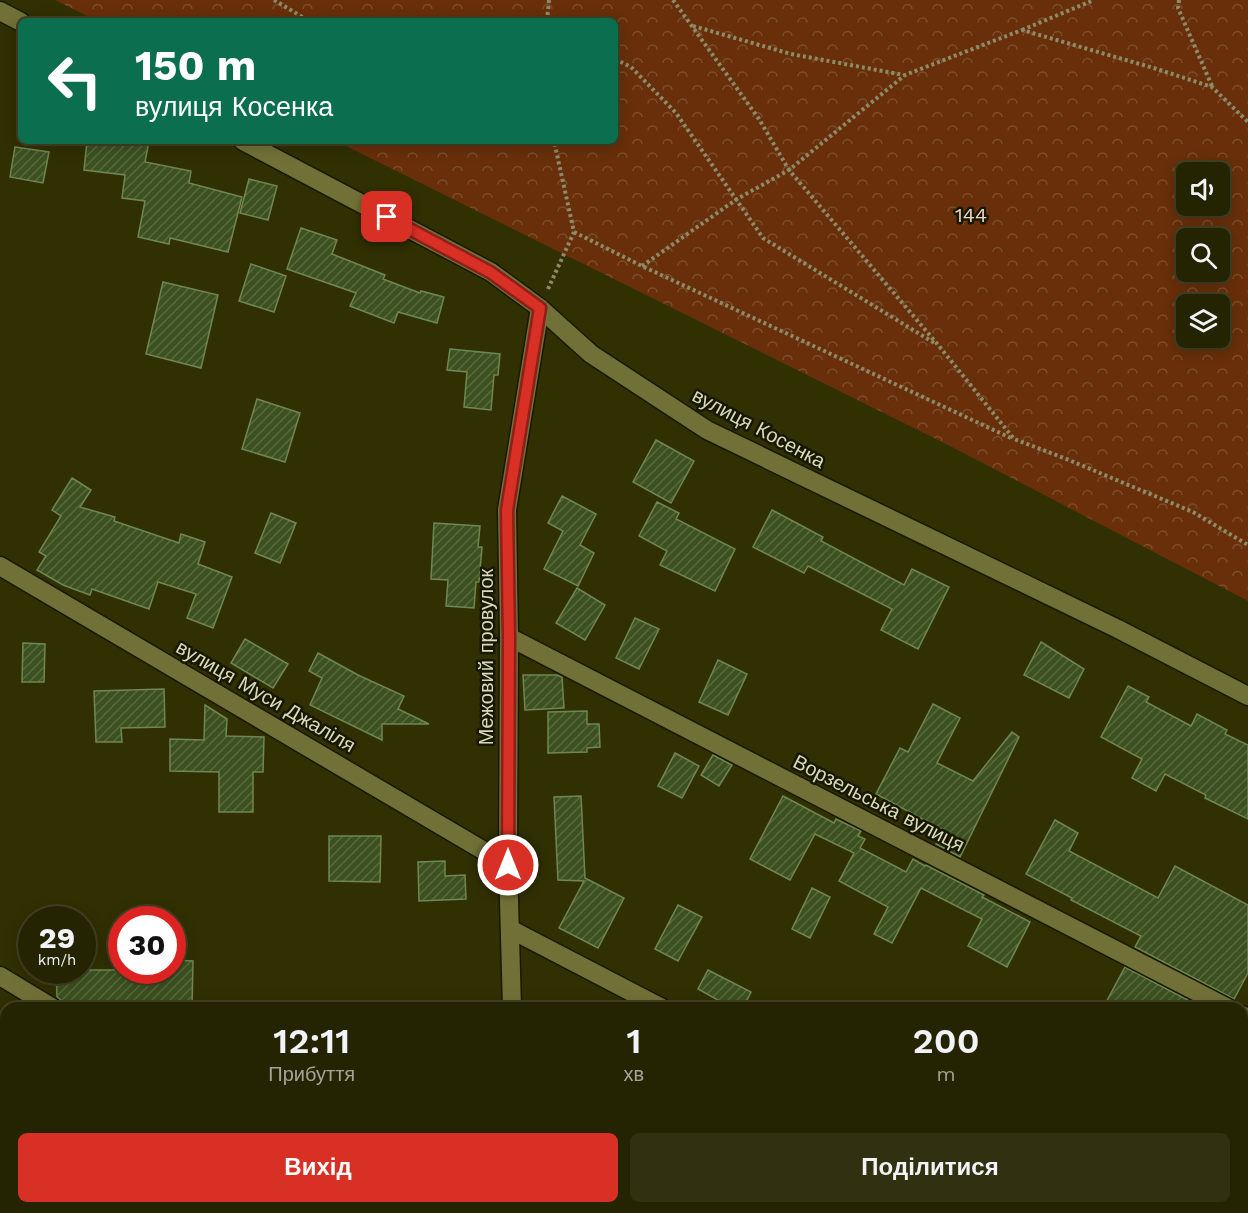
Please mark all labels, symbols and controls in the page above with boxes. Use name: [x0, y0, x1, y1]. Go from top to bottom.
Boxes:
text: 150 m: [135, 41, 256, 90]
icon: left: [36, 42, 114, 120]
text: вулиця Косенка: [135, 91, 333, 123]
map controls: [1176, 162, 1230, 348]
button: sound: [1176, 162, 1230, 216]
pin: [361, 191, 412, 242]
icon: arrive: [370, 200, 403, 233]
park label: 144: [955, 203, 987, 227]
button: search: [1176, 228, 1230, 282]
button: layers: [1176, 294, 1230, 348]
street label: вулиця Косенка: [688, 383, 830, 473]
street label: Межовий провулок: [474, 568, 498, 745]
street label: вулиця Муси Джаліля: [172, 635, 360, 757]
street label: Ворзельська вулиця: [789, 749, 969, 857]
position arrow: [476, 833, 540, 897]
speed limit sign: 30: [108, 906, 186, 984]
text: 29: [39, 920, 75, 955]
text: km/h: [38, 951, 76, 969]
text: 12:11: [273, 1020, 350, 1062]
text: 1: [626, 1020, 641, 1062]
text: 200: [913, 1020, 980, 1062]
text: Прибуття: [268, 1062, 355, 1086]
text: хв: [624, 1062, 644, 1086]
text: m: [937, 1062, 956, 1086]
button: Вихід: [18, 1133, 618, 1202]
button: Поділитися: [630, 1133, 1230, 1202]

